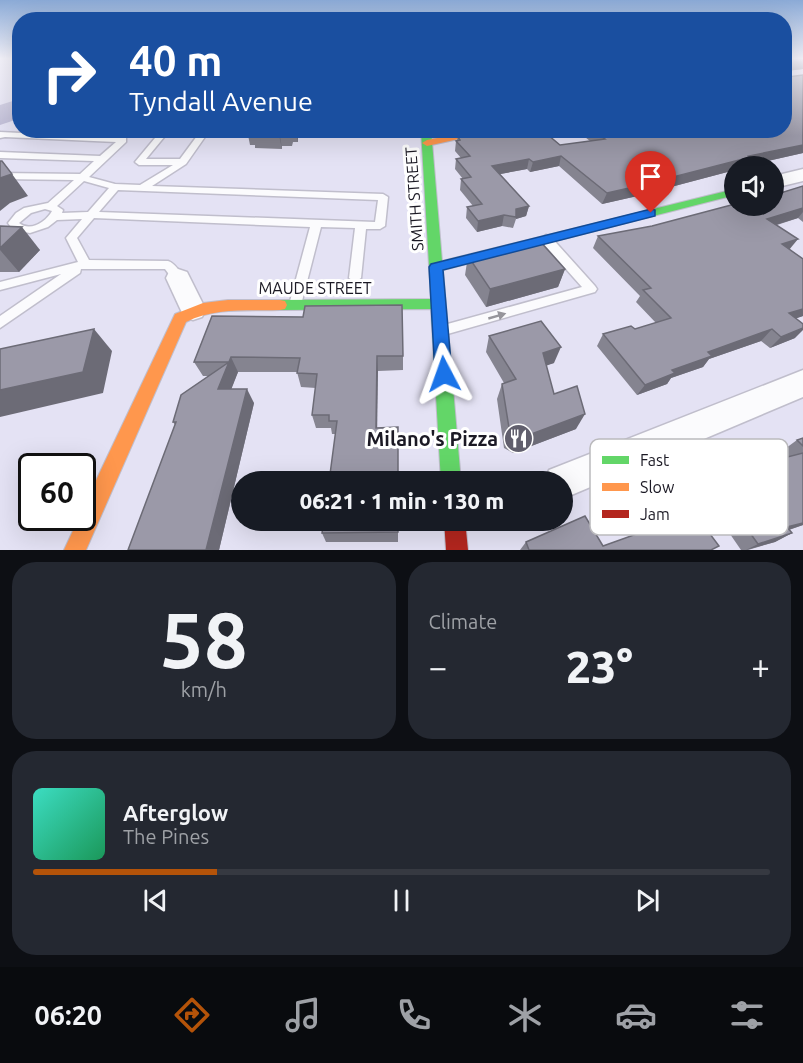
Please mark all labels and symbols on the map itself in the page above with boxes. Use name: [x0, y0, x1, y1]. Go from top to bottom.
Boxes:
street label: SMITH STREET: [401, 146, 427, 252]
pin: [625, 151, 676, 213]
street label: MAUDE STREET: [258, 279, 372, 297]
one-way arrow: [488, 311, 506, 320]
position arrow: [412, 342, 476, 406]
restaurant icon: Milano's Pizza: [503, 422, 535, 454]
place label: Milano's Pizza: [367, 427, 498, 450]
legend: [590, 439, 788, 535]
text: Fast: [640, 451, 670, 469]
speed limit sign: 60: [18, 453, 96, 531]
text: Slow: [640, 478, 675, 496]
text: Jam: [640, 505, 670, 523]

